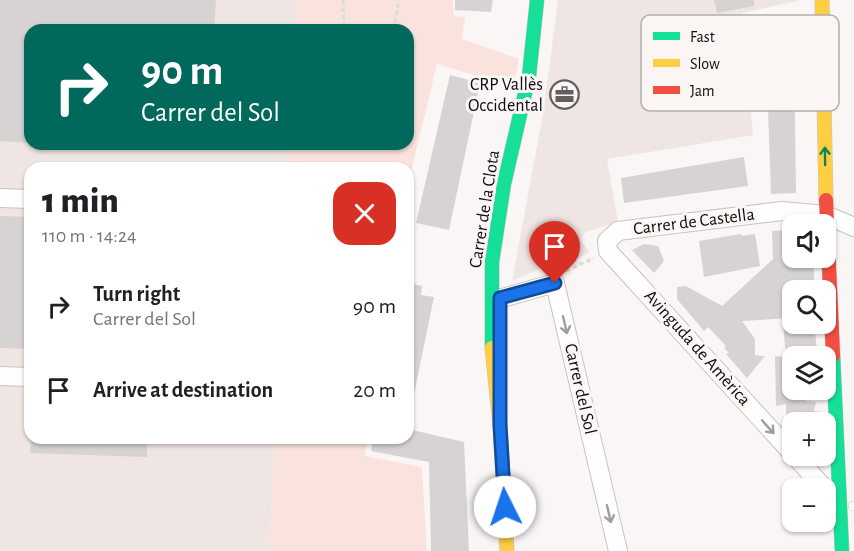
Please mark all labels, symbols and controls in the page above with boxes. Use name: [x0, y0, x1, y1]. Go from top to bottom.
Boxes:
legend: [641, 15, 839, 111]
text: Fast: [690, 29, 715, 45]
icon: right: [42, 48, 120, 126]
text: 90 m: [141, 50, 223, 92]
text: Slow: [690, 56, 720, 72]
place label: CRP Vallès Occidental: [468, 76, 543, 115]
office icon: CRP Vallès Occidental: [548, 79, 580, 111]
text: Jam: [690, 83, 715, 99]
text: Carrer del Sol: [141, 99, 280, 126]
one-way arrow: [819, 147, 831, 167]
street label: Carrer de la Clota: [467, 149, 503, 269]
button: close: [333, 182, 396, 245]
text: 1 min: [42, 183, 119, 219]
street label: Carrer de Castella: [632, 206, 756, 238]
map controls: [782, 214, 836, 532]
button: sound: [782, 214, 836, 268]
pin: [529, 221, 580, 283]
text: 110 m · 14:24: [42, 226, 137, 246]
icon: arrive: [538, 230, 571, 263]
button: search: [782, 280, 836, 334]
text: Turn right: [93, 283, 180, 305]
street label: Avinguda de Amèrica: [641, 287, 753, 409]
icon: right: [42, 290, 75, 323]
text: 90 m: [353, 295, 396, 317]
text: Carrer del Sol: [93, 309, 196, 329]
one-way arrow: [559, 315, 571, 334]
street label: Carrer del Sol: [561, 342, 599, 436]
button: layers: [782, 346, 836, 400]
icon: arrive: [42, 374, 75, 407]
text: Arrive at destination: [93, 379, 273, 401]
text: 20 m: [353, 379, 396, 401]
button: +: [782, 412, 836, 466]
one-way arrow: [761, 419, 775, 434]
position arrow: [473, 475, 537, 539]
button: −: [782, 478, 836, 532]
one-way arrow: [604, 505, 616, 524]

